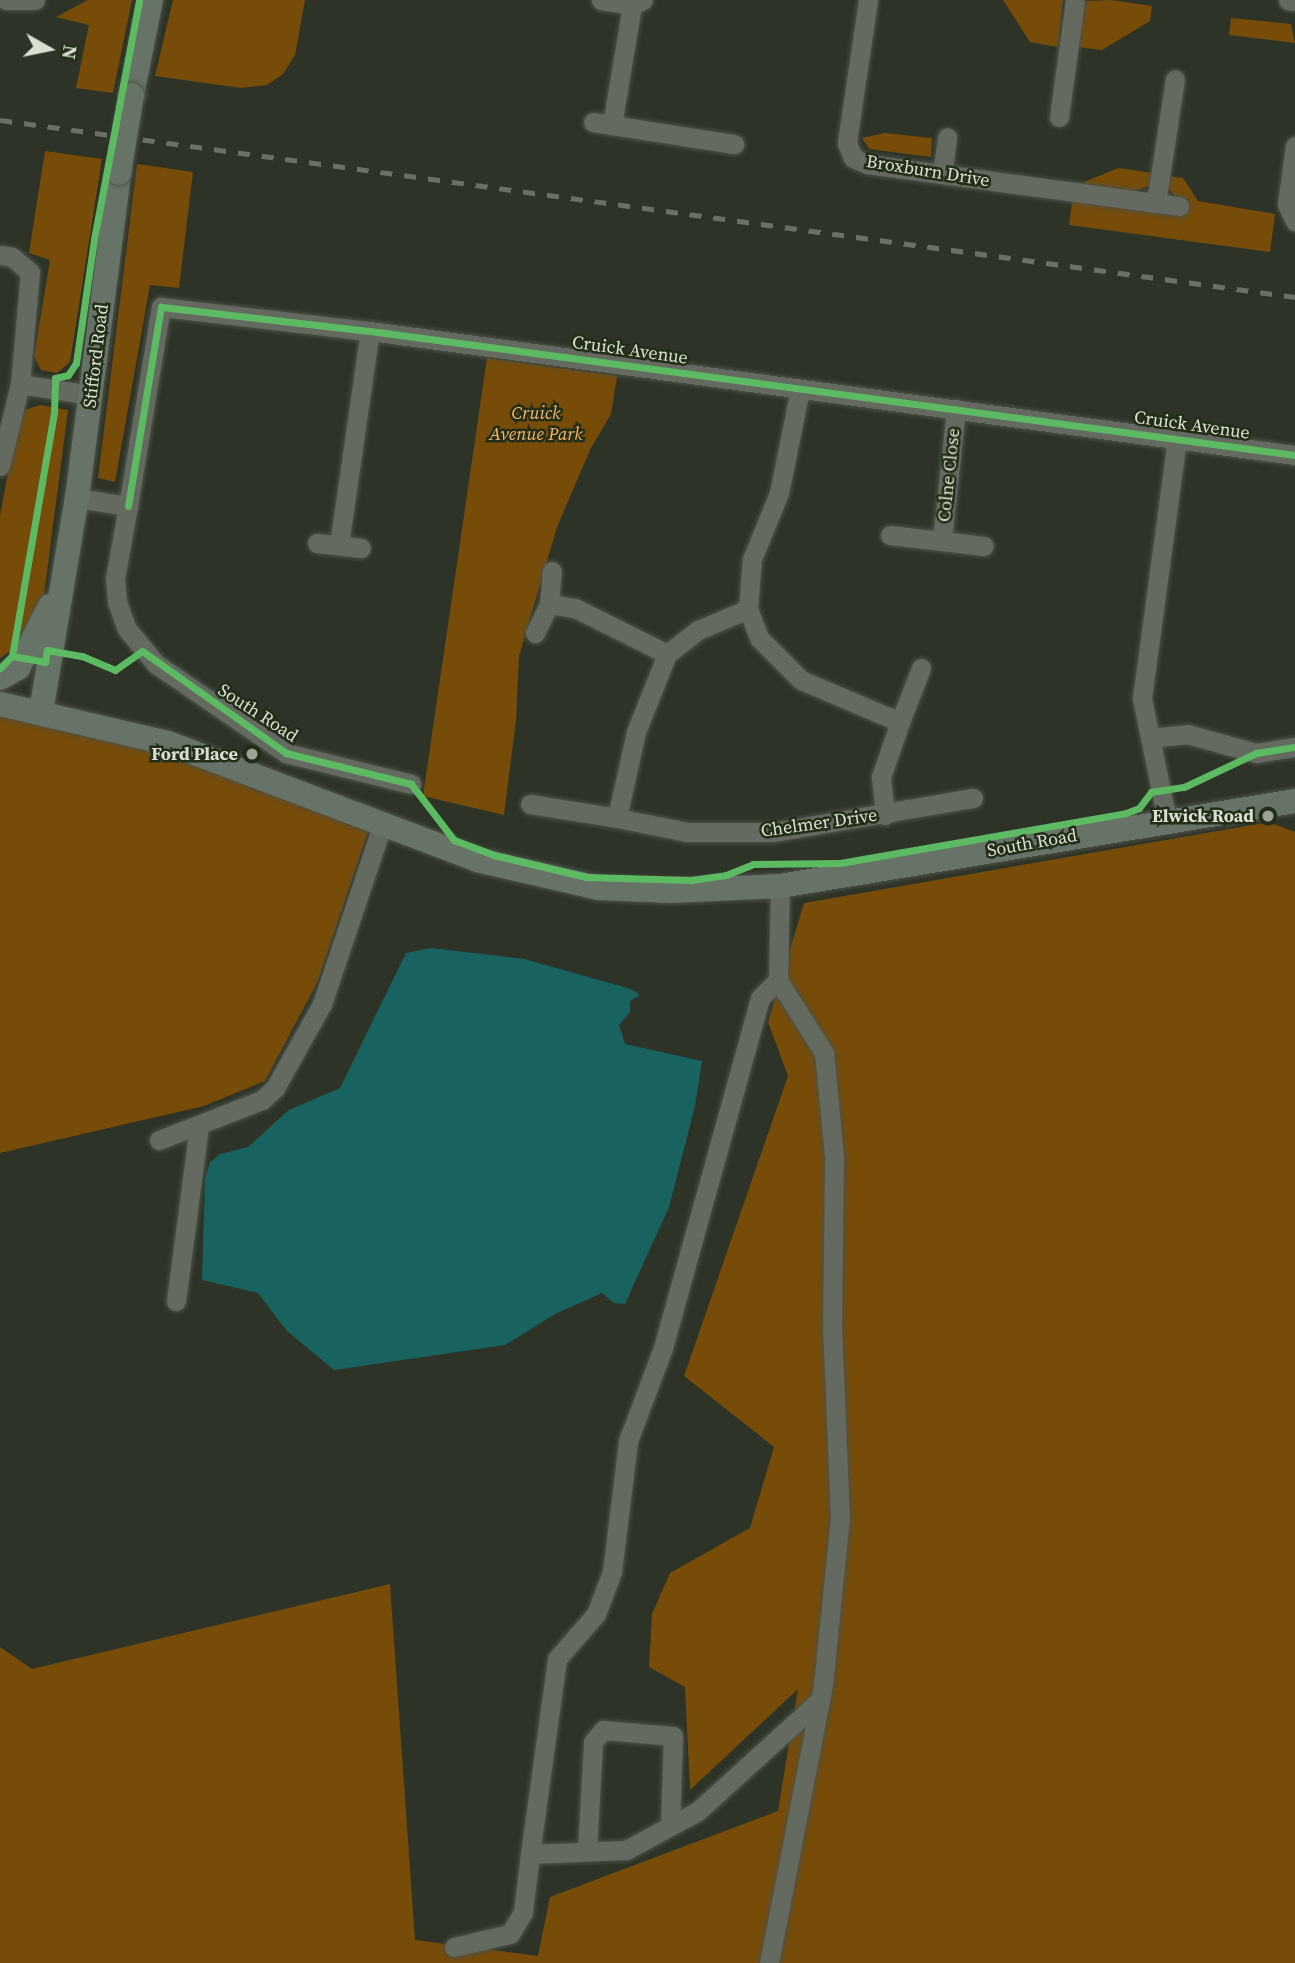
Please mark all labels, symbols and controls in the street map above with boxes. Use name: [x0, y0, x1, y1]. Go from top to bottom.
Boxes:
north arrow: [14, 14, 84, 84]
text: N: [56, 43, 84, 61]
street label: Broxburn Drive: [865, 151, 991, 191]
street label: Stifford Road: [79, 303, 113, 409]
street label: Cruick Avenue: [571, 331, 689, 369]
park label: Cruick Avenue Park: [489, 403, 583, 446]
street label: Cruick Avenue: [1133, 406, 1251, 444]
street label: Colne Close: [933, 427, 965, 523]
street label: South Road: [214, 679, 302, 747]
place label: Ford Place: [151, 743, 238, 765]
marker: Ford Place: [244, 746, 260, 762]
street label: Chelmer Drive: [759, 804, 879, 842]
place label: Elwick Road: [1152, 805, 1254, 827]
marker: Elwick Road: [1260, 808, 1276, 824]
street label: South Road: [985, 824, 1079, 862]

